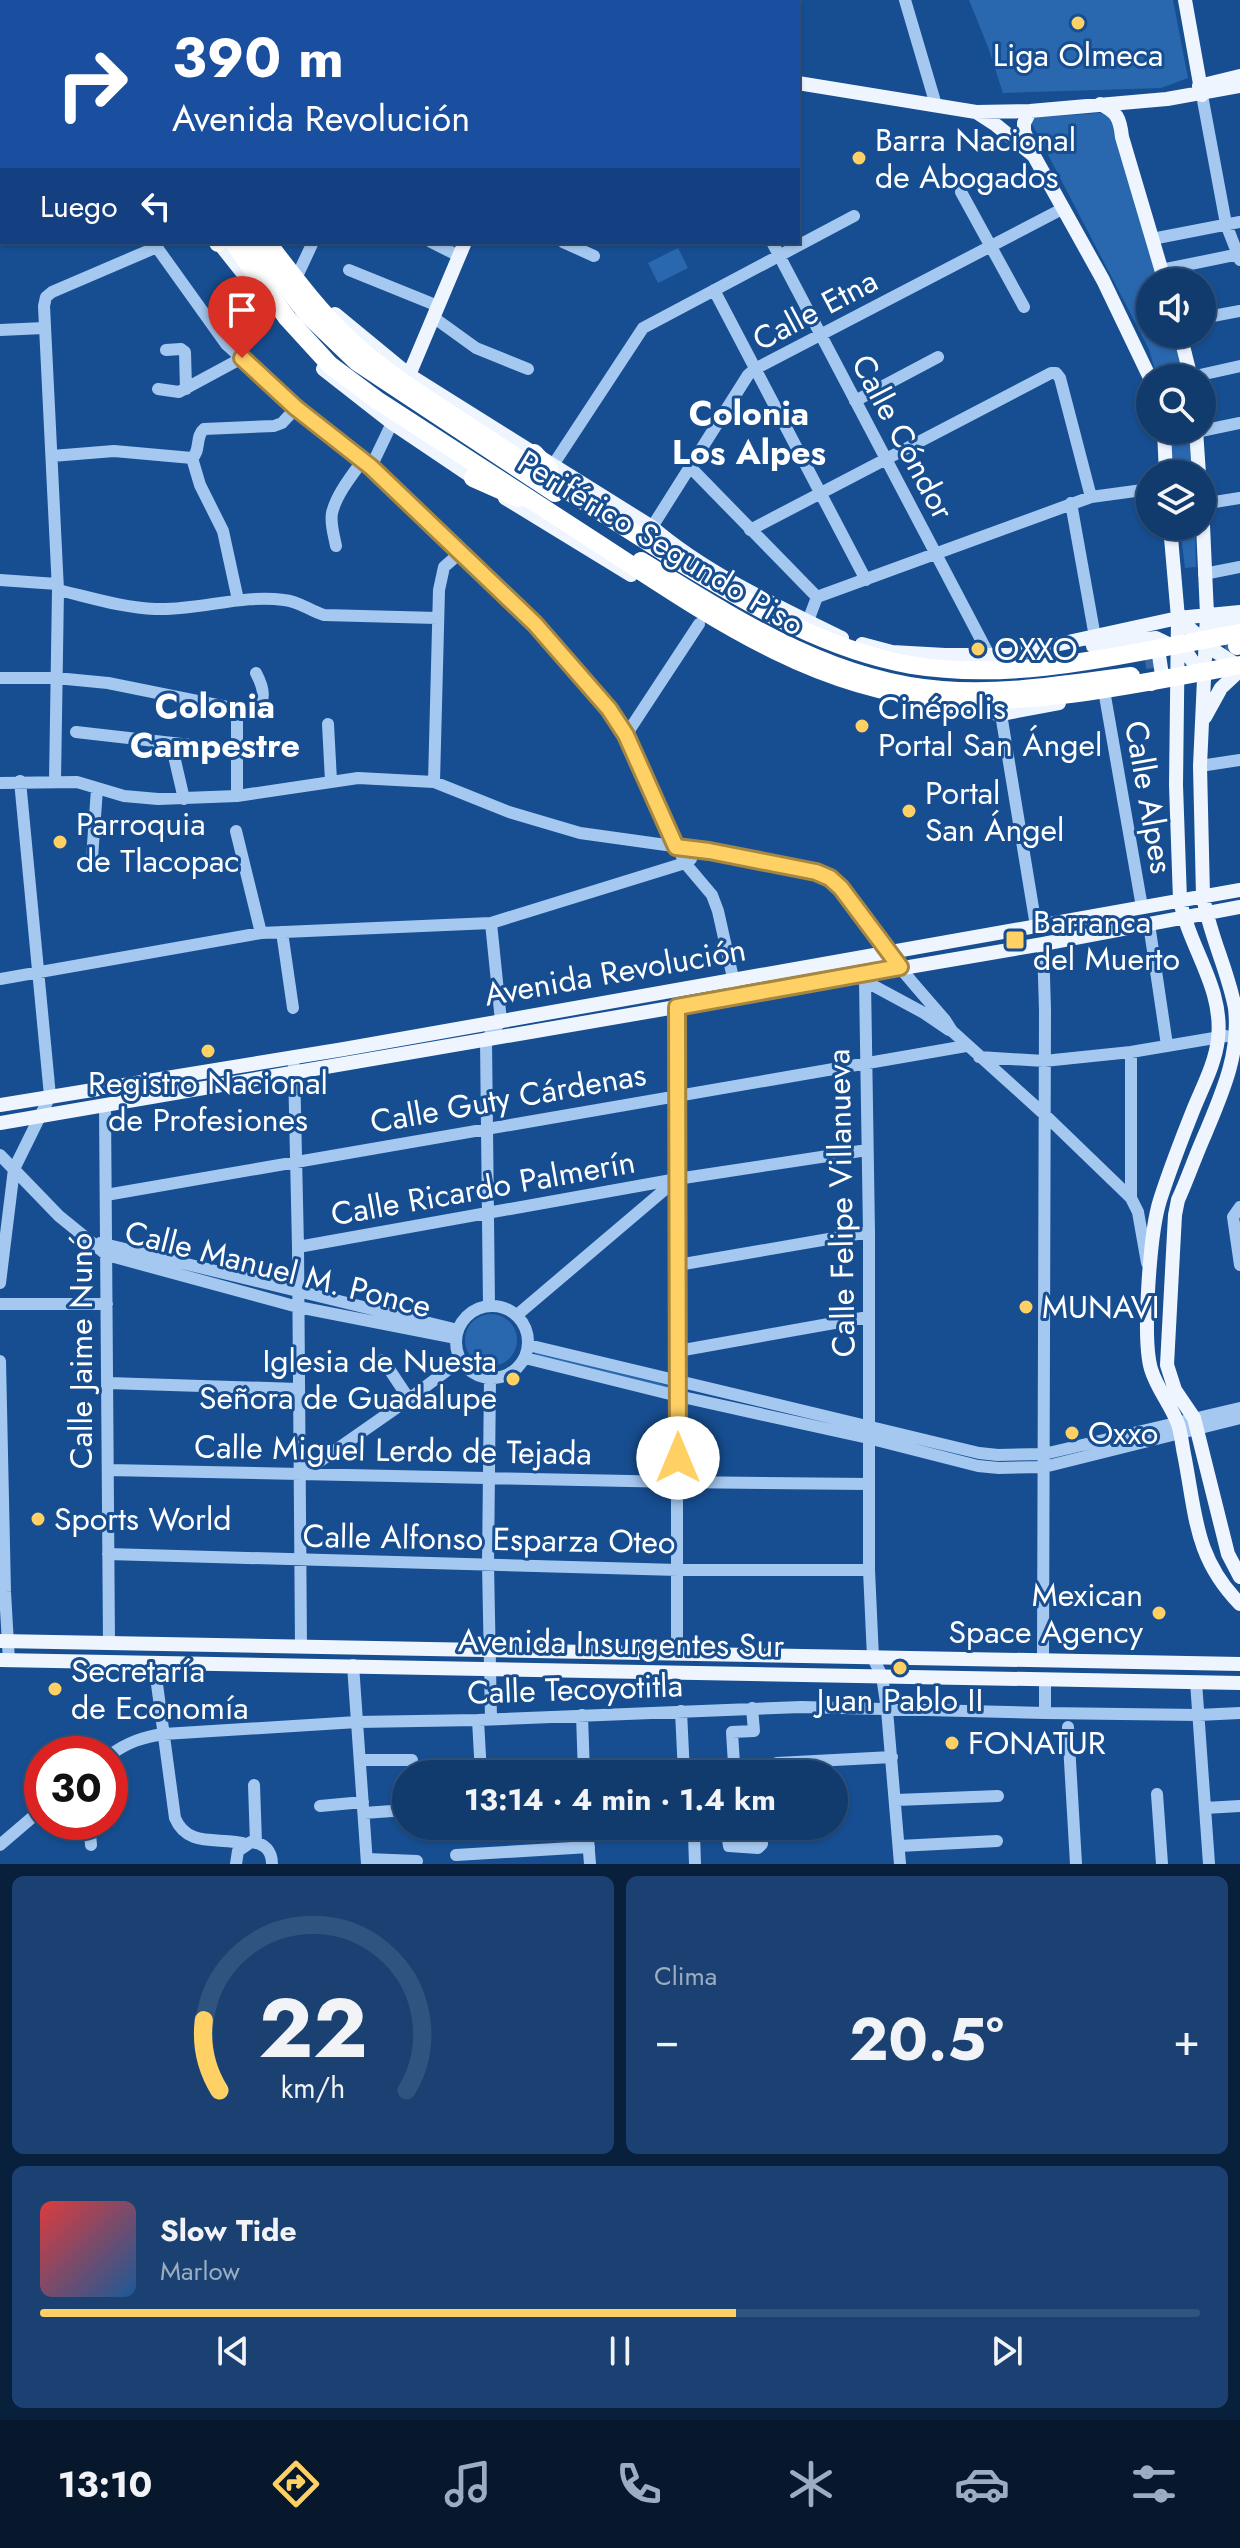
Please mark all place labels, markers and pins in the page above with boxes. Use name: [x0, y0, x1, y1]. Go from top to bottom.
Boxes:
marker: Liga Olmeca: [1069, 14, 1087, 32]
place label: Liga Olmeca: [993, 32, 1163, 78]
place label: Barra Nacional de Abogados: [875, 117, 1076, 200]
marker: Barra Nacional de Abogados: [850, 149, 868, 167]
pin: [208, 276, 276, 358]
place label: OXXO: [994, 626, 1078, 672]
marker: OXXO: [969, 640, 987, 658]
place label: Cinépolis Portal San Ángel: [878, 685, 1102, 768]
marker: Cinépolis Portal San Ángel: [853, 717, 871, 735]
place label: Portal San Ángel: [925, 770, 1064, 853]
place label: Parroquia de Tlacopac: [76, 801, 240, 884]
marker: Portal San Ángel: [900, 802, 918, 820]
marker: Parroquia de Tlacopac: [51, 833, 69, 851]
place label: Barranca del Muerto: [1033, 899, 1180, 982]
marker: Barranca del Muerto: [1004, 929, 1026, 951]
marker: Registro Nacional de Profesiones: [199, 1042, 217, 1060]
place label: Registro Nacional de Profesiones: [88, 1060, 328, 1143]
place label: MUNAVI: [1042, 1284, 1160, 1330]
marker: MUNAVI: [1017, 1298, 1035, 1316]
place label: Iglesia de Nuesta Señora de Guadalupe: [199, 1338, 497, 1421]
marker: Iglesia de Nuesta Señora de Guadalupe: [504, 1370, 522, 1388]
place label: Oxxo: [1088, 1410, 1158, 1456]
marker: Oxxo: [1063, 1424, 1081, 1442]
place label: Sports World: [54, 1496, 232, 1542]
marker: Sports World: [29, 1510, 47, 1528]
place label: Mexican Space Agency: [948, 1572, 1144, 1655]
marker: Mexican Space Agency: [1150, 1604, 1168, 1622]
place label: Secretaría de Economía: [71, 1648, 249, 1731]
marker: Juan Pablo II: [891, 1659, 909, 1677]
place label: Juan Pablo II: [813, 1677, 983, 1723]
marker: Secretaría de Economía: [46, 1680, 64, 1698]
place label: FONATUR: [968, 1720, 1106, 1766]
marker: FONATUR: [943, 1734, 961, 1752]

